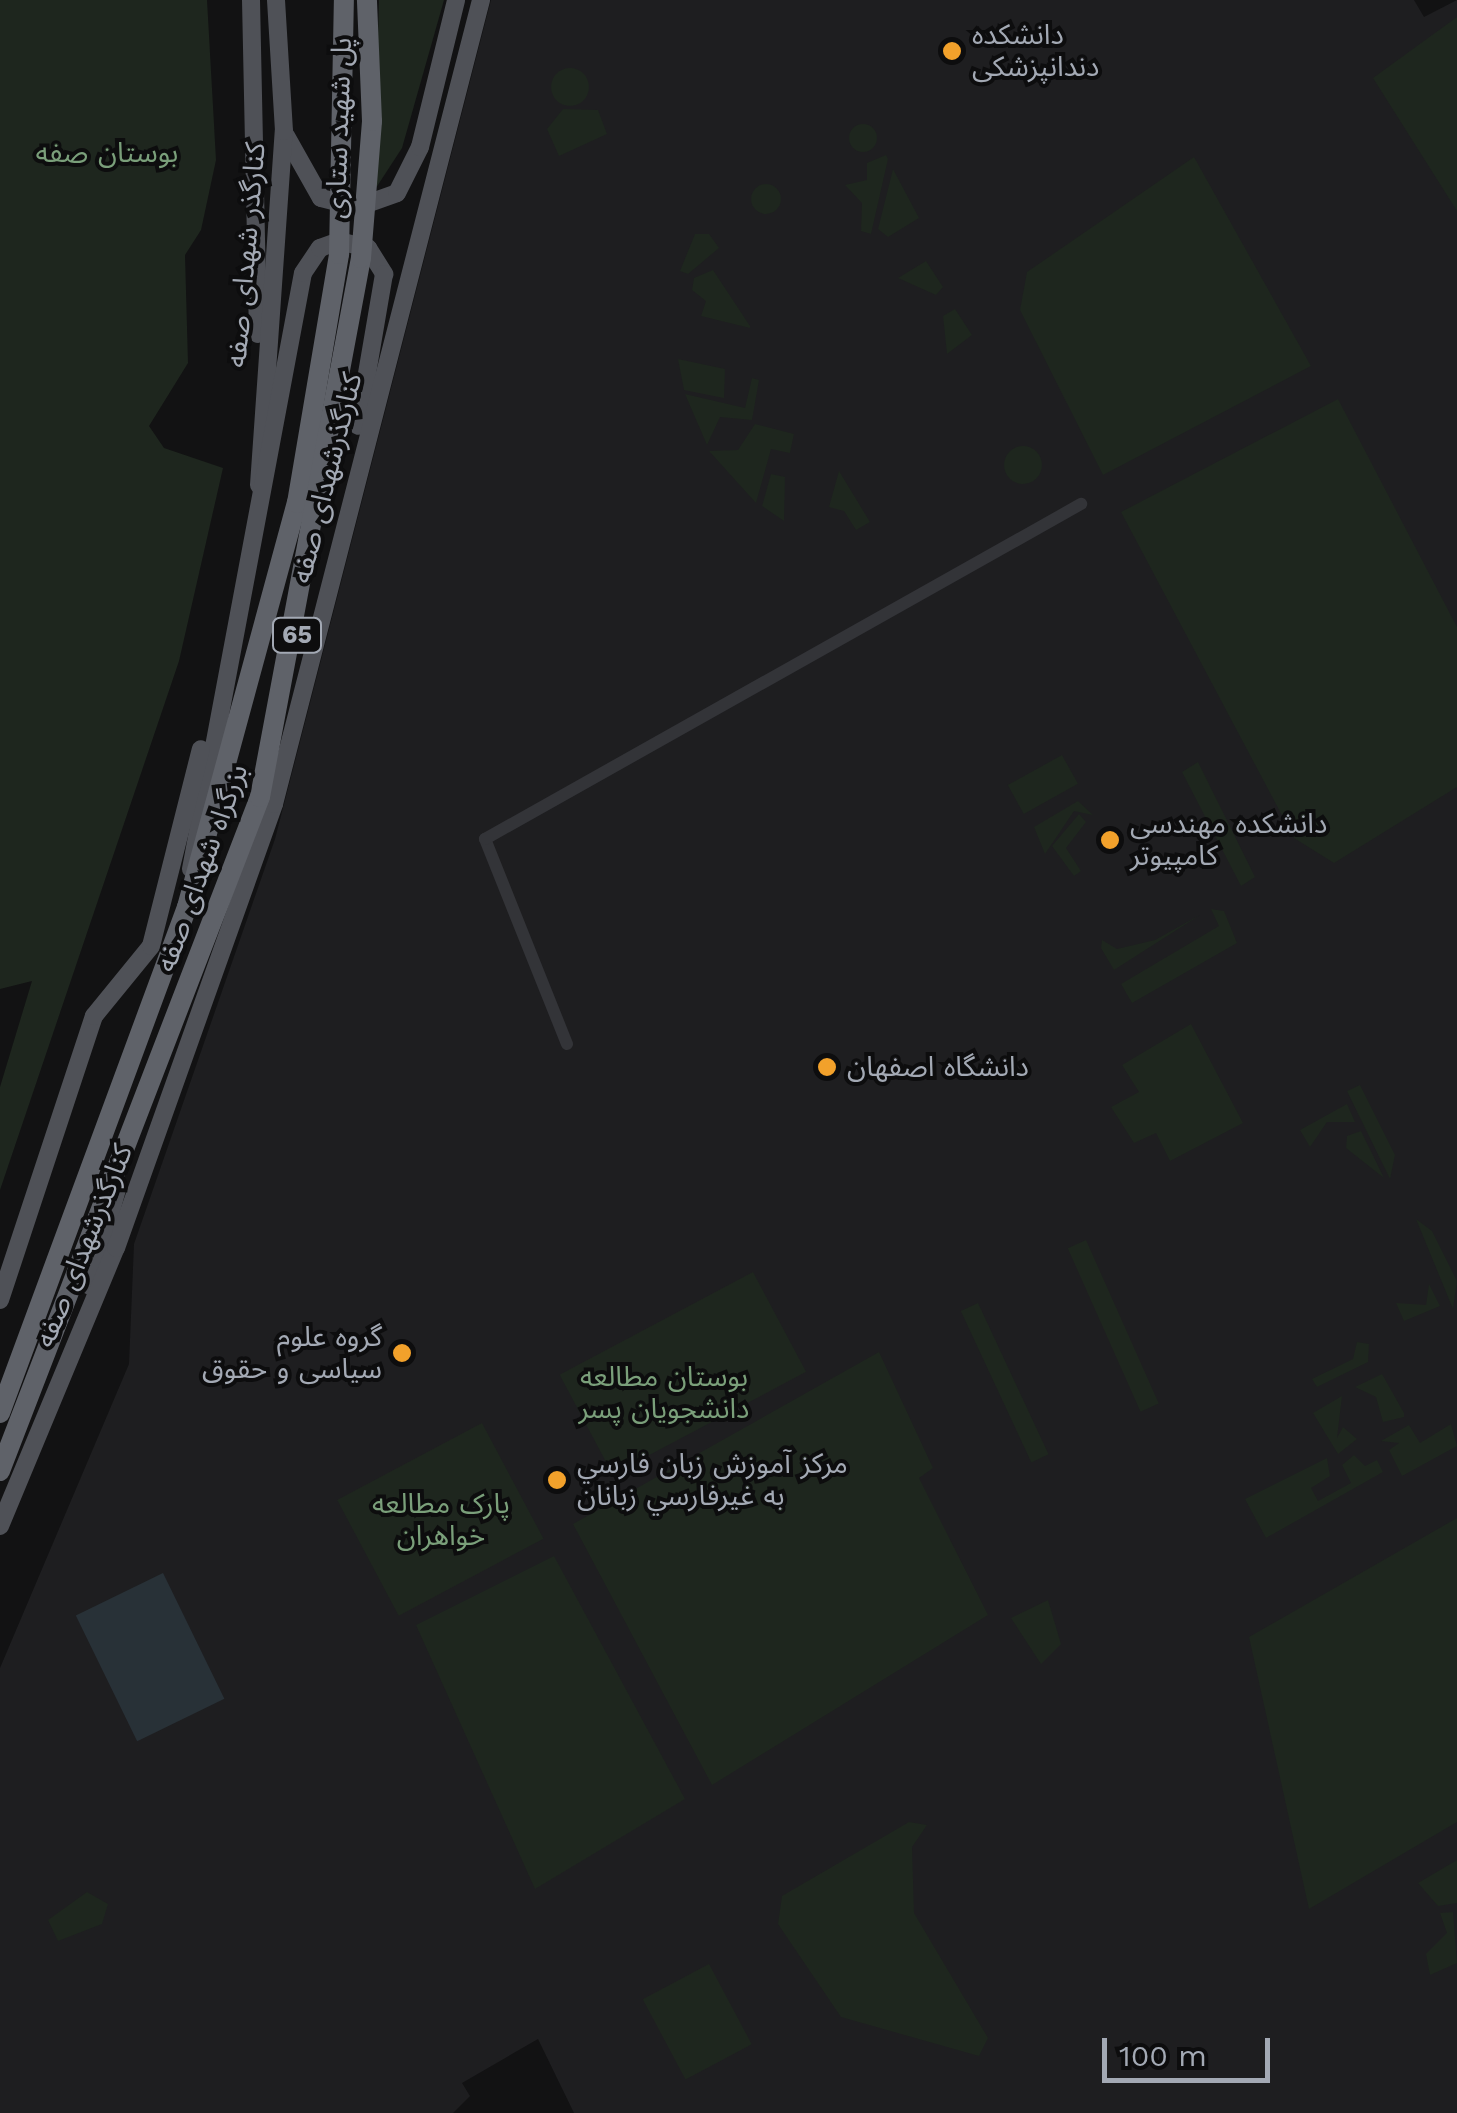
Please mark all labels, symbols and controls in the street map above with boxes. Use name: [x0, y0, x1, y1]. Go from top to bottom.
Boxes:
place label: دانشکده دندانپزشکی: [972, 18, 1099, 84]
street label: پل شهید ستاری: [319, 37, 359, 219]
marker: دانشکده دندانپزشکی: [941, 40, 963, 62]
park label: بوستان صفه: [36, 136, 178, 170]
street label: کنارگذر شهدای صفه: [219, 141, 273, 369]
street label: کنارگذرشهدای صفه: [285, 369, 369, 587]
road number: 65: [272, 615, 322, 655]
street label: بزرگراه شهدای صفه: [149, 760, 255, 976]
place label: دانشکده مهندسی کامپیوتر: [1130, 807, 1327, 873]
marker: دانشکده مهندسی کامپیوتر: [1099, 829, 1121, 851]
place label: دانشگاه اصفهان: [847, 1050, 1029, 1084]
marker: دانشگاه اصفهان: [816, 1056, 838, 1078]
street label: کنارگذرشهدای صفه: [28, 1140, 140, 1352]
place label: گروه علوم سیاسی و حقوق: [202, 1320, 382, 1386]
marker: گروه علوم سیاسی و حقوق: [391, 1342, 413, 1364]
park label: بوستان مطالعه دانشجویان پسر: [579, 1360, 749, 1426]
place label: مرکز آموزش زبان فارسي به غيرفارسي زبانان: [577, 1447, 848, 1513]
marker: مرکز آموزش زبان فارسي به غيرفارسي زبانان: [546, 1469, 568, 1491]
park label: پارک مطالعه خواهران: [372, 1487, 510, 1553]
scale bar: [1107, 2018, 1274, 2080]
text: 100 m: [1119, 2038, 1207, 2073]

